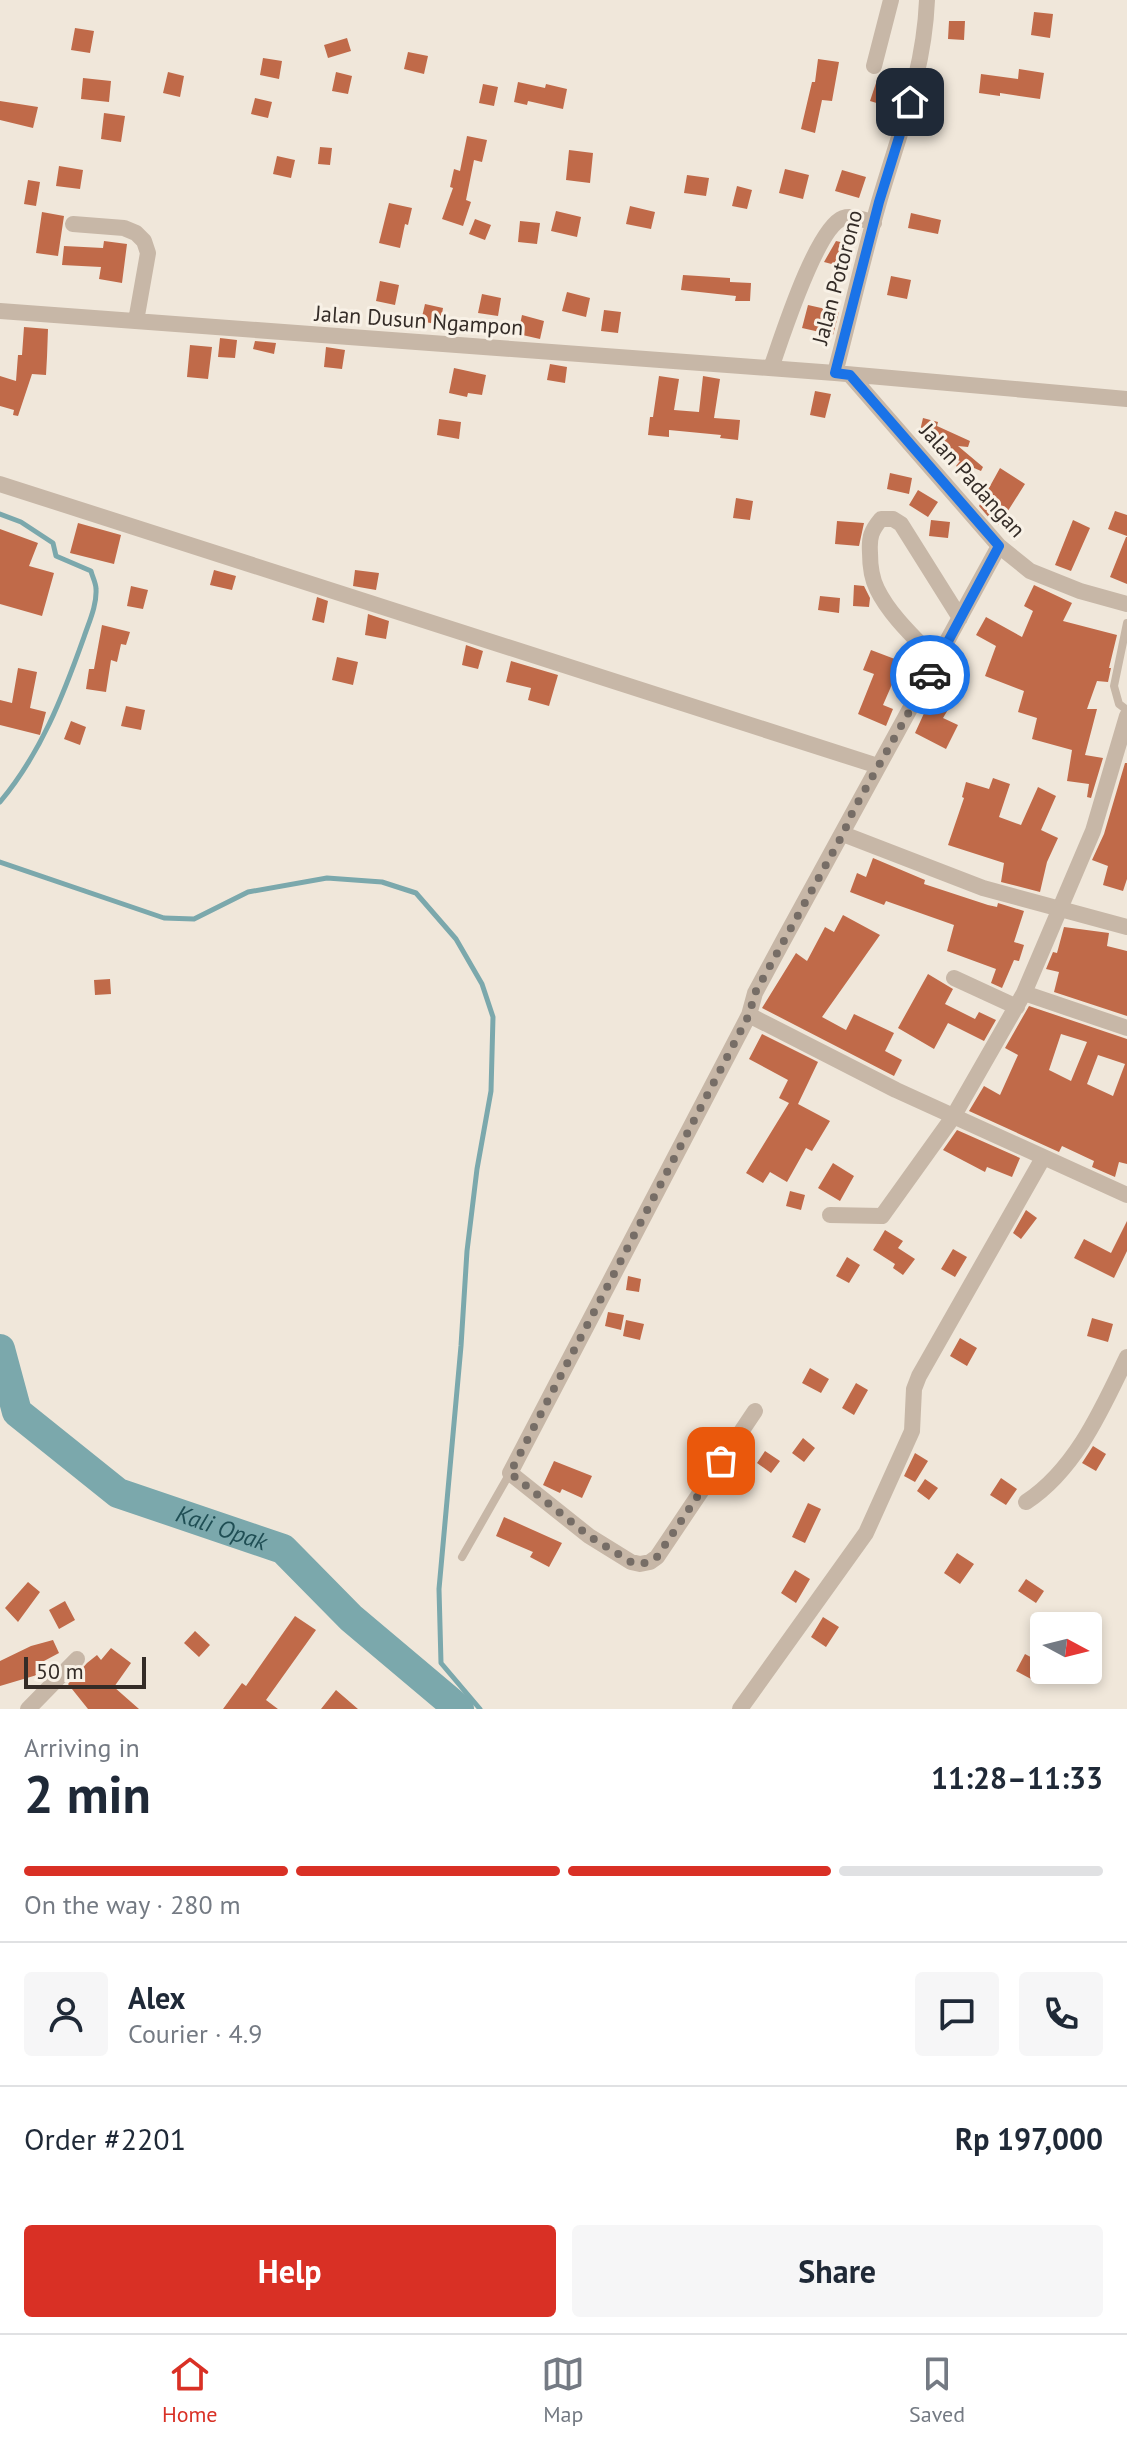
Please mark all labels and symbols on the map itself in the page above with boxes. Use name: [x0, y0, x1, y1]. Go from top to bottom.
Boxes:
pin: [876, 68, 944, 136]
street label: Jalan Potorono: [805, 207, 868, 348]
street label: Jalan Dusun Ngampon: [313, 299, 524, 341]
street label: Jalan Padangan: [914, 416, 1032, 543]
courier: [890, 635, 970, 715]
pin: [687, 1427, 755, 1495]
water label: Kali Opak: [172, 1498, 272, 1558]
north arrow: [1030, 1612, 1102, 1684]
scale bar: [24, 1653, 146, 1689]

